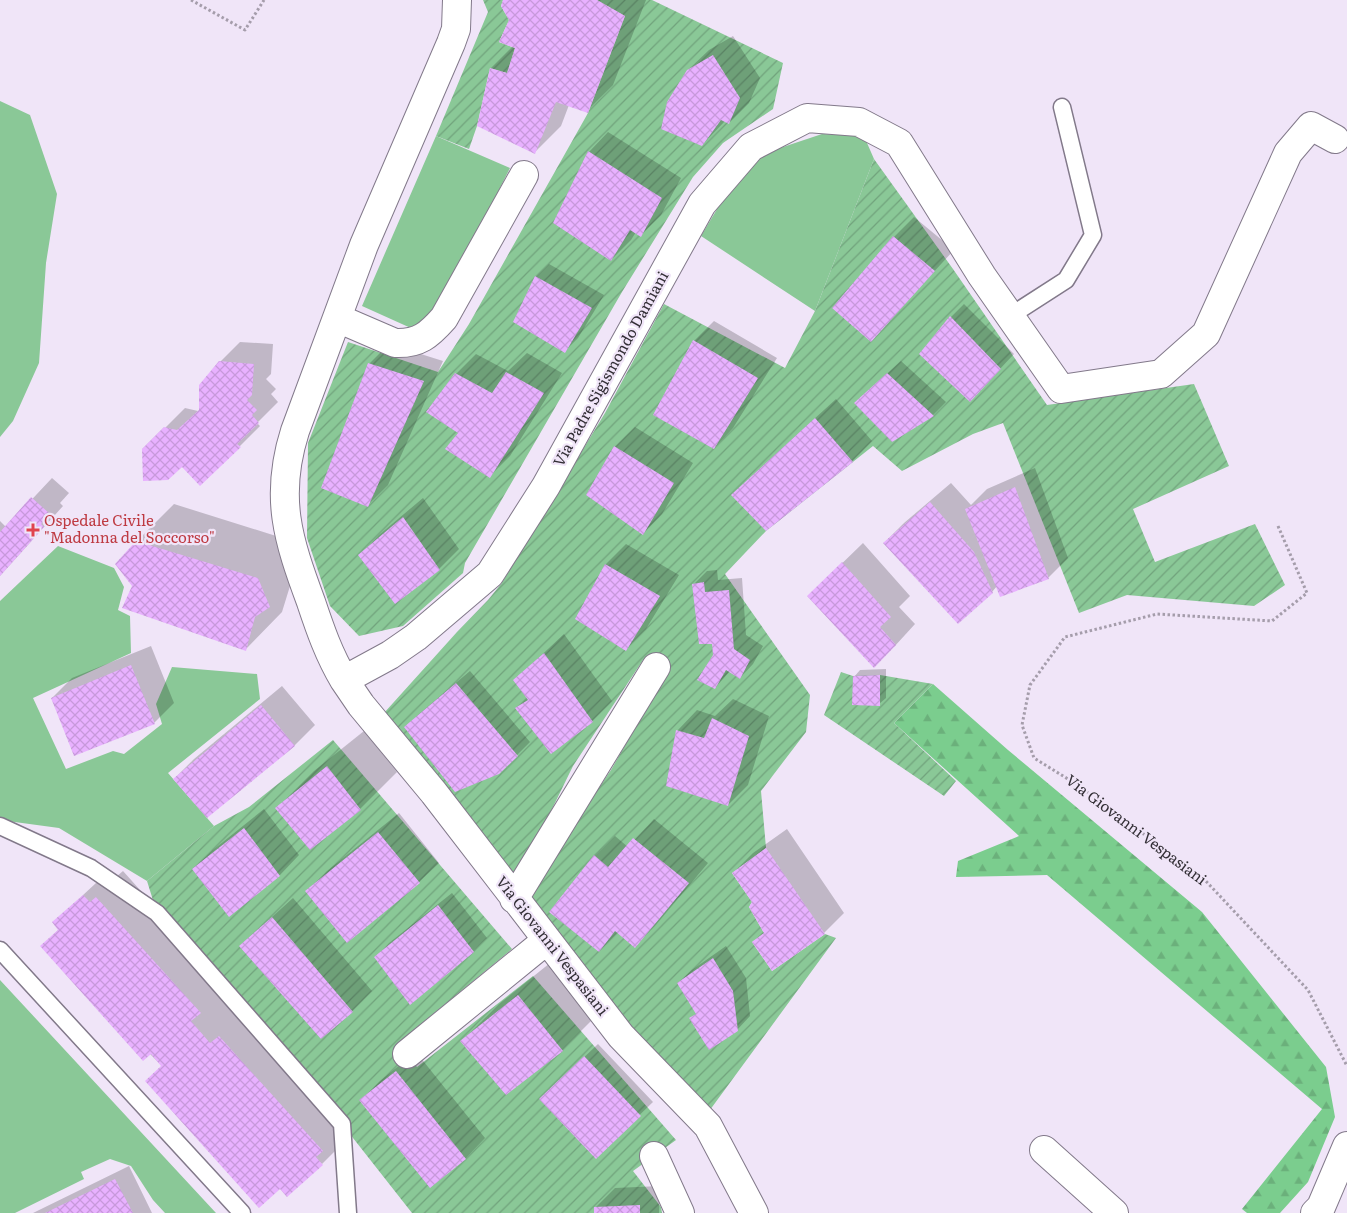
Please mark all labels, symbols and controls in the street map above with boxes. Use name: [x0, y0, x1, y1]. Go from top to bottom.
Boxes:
street label: Via Padre Sigismondo Damiani: [546, 266, 673, 470]
place label: Ospedale Civile "Madonna del Soccorso": [44, 508, 215, 548]
marker: Ospedale Civile "Madonna del Soccorso": [26, 523, 40, 537]
street label: Via Giovanni Vespasiani: [1061, 768, 1212, 890]
street label: Via Giovanni Vespasiani: [491, 870, 615, 1020]

